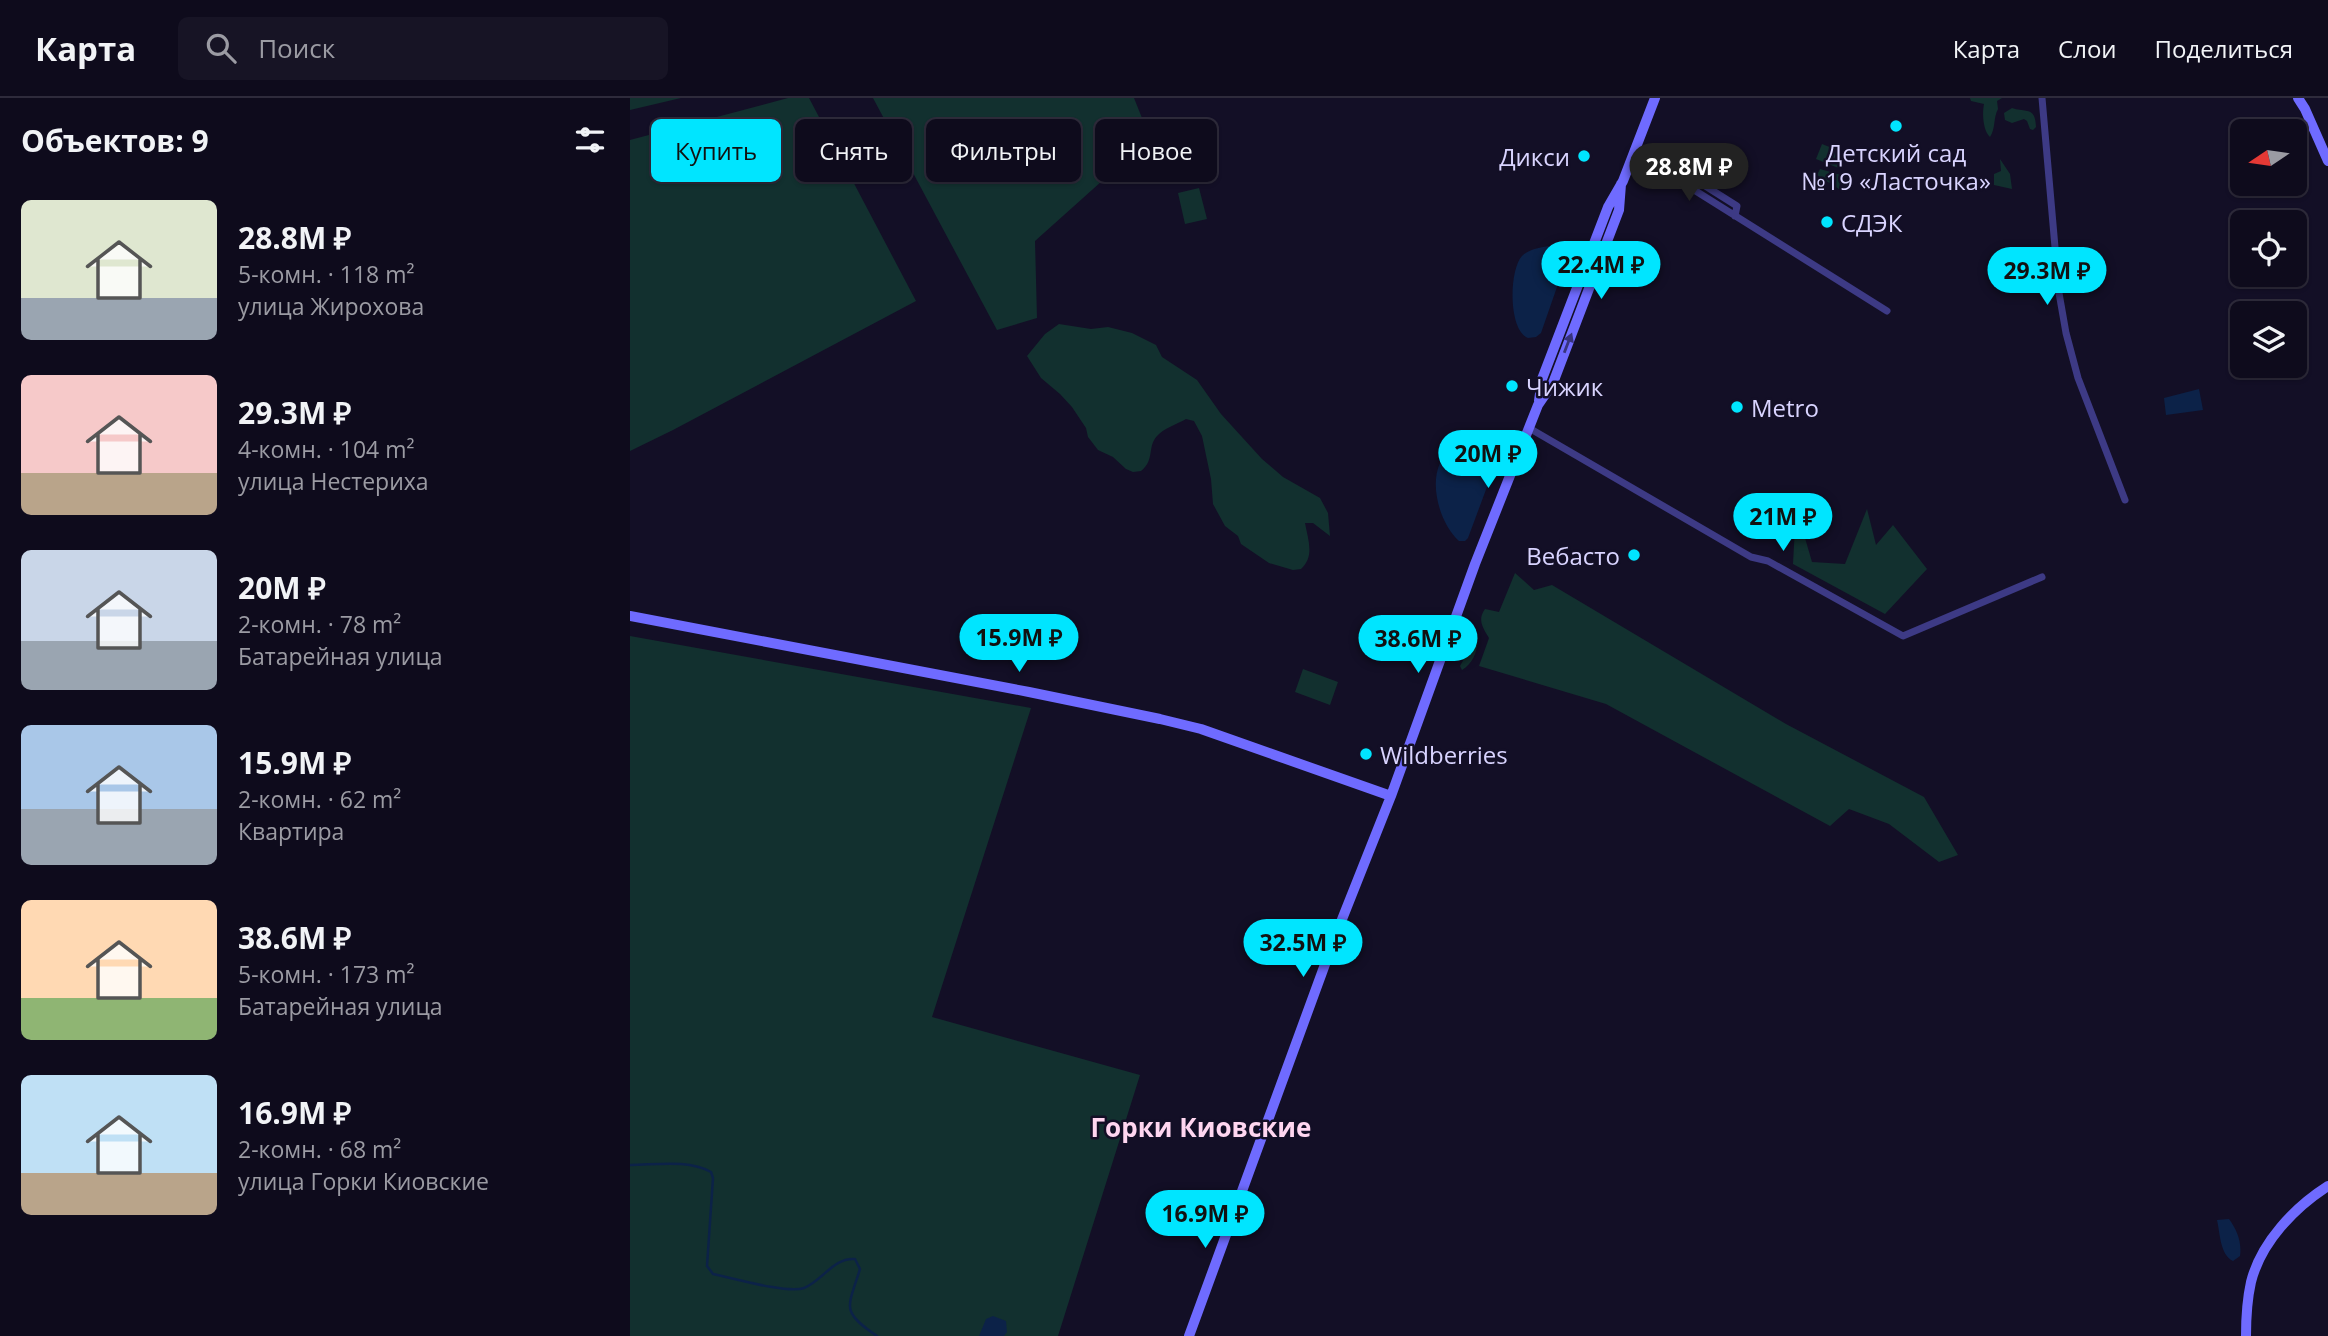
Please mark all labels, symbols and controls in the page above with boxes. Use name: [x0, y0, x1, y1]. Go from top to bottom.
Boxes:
search box: [178, 17, 668, 80]
text: Карта: [35, 26, 136, 71]
icon: search: [202, 29, 240, 67]
text: Поиск: [258, 30, 335, 66]
text: Карта: [1953, 32, 2020, 65]
text: Слои: [2058, 32, 2117, 65]
text: Поделиться: [2155, 32, 2293, 65]
marker: Детский сад №19 «Ласточка»: [1888, 118, 1904, 134]
chip: Купить: [651, 119, 781, 182]
chip: Снять: [795, 119, 912, 182]
chip: Фильтры: [926, 119, 1081, 182]
chip: Новое: [1095, 119, 1217, 182]
north arrow: [2230, 119, 2306, 196]
map controls: [2230, 119, 2307, 378]
text: Объектов: 9: [21, 120, 209, 161]
icon: filters: [571, 121, 609, 159]
place label: Детский сад №19 «Ласточка»: [1801, 136, 1991, 197]
place label: Дикси: [1499, 140, 1570, 173]
pin: 28.8M ₽: [1624, 144, 1754, 203]
marker: Дикси: [1576, 148, 1592, 164]
text: 28.8M ₽: [1645, 150, 1733, 182]
place label: СДЭК: [1841, 206, 1903, 239]
button: locate: [2230, 210, 2307, 287]
marker: СДЭК: [1819, 214, 1835, 230]
text: 28.8M ₽: [238, 217, 352, 258]
icon: home: [77, 228, 161, 312]
pin: 22.4M ₽: [1536, 242, 1666, 301]
text: 22.4M ₽: [1557, 248, 1645, 280]
pin: 29.3M ₽: [1982, 248, 2112, 307]
text: 29.3M ₽: [2003, 254, 2091, 286]
text: 5-комн. · 118 m²: [238, 258, 414, 290]
text: улица Жирохова: [238, 290, 424, 322]
button: layers: [2230, 301, 2307, 378]
one-way arrow: [1562, 333, 1573, 354]
place label: Чижик: [1526, 370, 1604, 403]
marker: Чижик: [1504, 378, 1520, 394]
place label: Metro: [1751, 391, 1819, 424]
text: 29.3M ₽: [238, 392, 352, 433]
marker: Metro: [1729, 399, 1745, 415]
icon: home: [77, 403, 161, 487]
pin: 20M ₽: [1439, 430, 1537, 490]
text: 4-комн. · 104 m²: [238, 433, 414, 465]
text: 20M ₽: [1454, 437, 1522, 469]
text: улица Нестериха: [238, 465, 429, 497]
pin: 21M ₽: [1734, 494, 1832, 553]
text: 21M ₽: [1749, 500, 1817, 532]
place label: Вебасто: [1526, 539, 1620, 572]
marker: Вебасто: [1626, 547, 1642, 563]
text: 20M ₽: [238, 567, 326, 608]
icon: home: [77, 578, 161, 662]
text: 2-комн. · 78 m²: [238, 608, 401, 640]
pin: 15.9M ₽: [954, 614, 1084, 674]
pin: 38.6M ₽: [1353, 616, 1483, 675]
text: 15.9M ₽: [975, 621, 1063, 653]
text: 38.6M ₽: [1374, 622, 1462, 654]
text: Батарейная улица: [238, 640, 443, 672]
place label: Wildberries: [1380, 738, 1508, 771]
text: 15.9M ₽: [238, 742, 352, 783]
marker: Wildberries: [1358, 746, 1374, 762]
icon: home: [77, 753, 161, 837]
text: 2-комн. · 62 m²: [238, 783, 401, 815]
text: Квартира: [238, 815, 344, 847]
text: 38.6M ₽: [238, 917, 352, 958]
pin: 32.5M ₽: [1238, 920, 1368, 979]
text: 32.5M ₽: [1259, 926, 1347, 958]
icon: home: [77, 928, 161, 1012]
text: 5-комн. · 173 m²: [238, 958, 414, 990]
text: Батарейная улица: [238, 990, 443, 1022]
text: 16.9M ₽: [238, 1092, 352, 1133]
icon: home: [77, 1103, 161, 1187]
district label: Горки Киовские: [1091, 1109, 1311, 1145]
text: 2-комн. · 68 m²: [238, 1133, 401, 1165]
text: улица Горки Киовские: [238, 1165, 489, 1197]
pin: 16.9M ₽: [1140, 1190, 1270, 1250]
text: 16.9M ₽: [1161, 1197, 1249, 1229]

